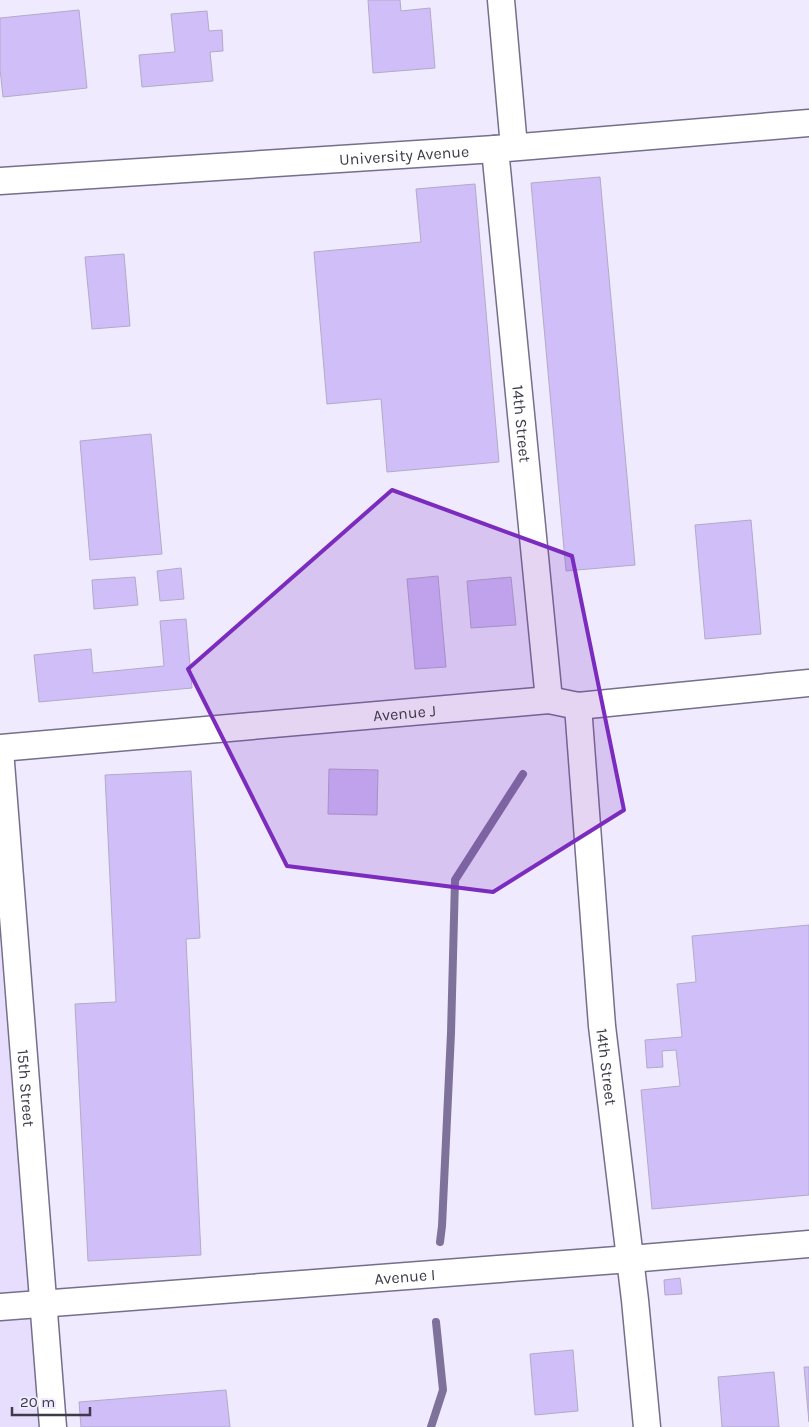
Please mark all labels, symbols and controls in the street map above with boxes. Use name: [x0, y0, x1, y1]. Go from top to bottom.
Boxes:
street label: University Avenue: [339, 141, 470, 169]
street label: 14th Street: [509, 384, 535, 463]
street label: Avenue J: [372, 700, 437, 725]
street label: 14th Street: [593, 1027, 621, 1107]
street label: 15th Street: [14, 1048, 39, 1127]
street label: Avenue I: [374, 1264, 436, 1288]
scale bar: [12, 1384, 90, 1416]
text: 20 m: [20, 1393, 55, 1411]

